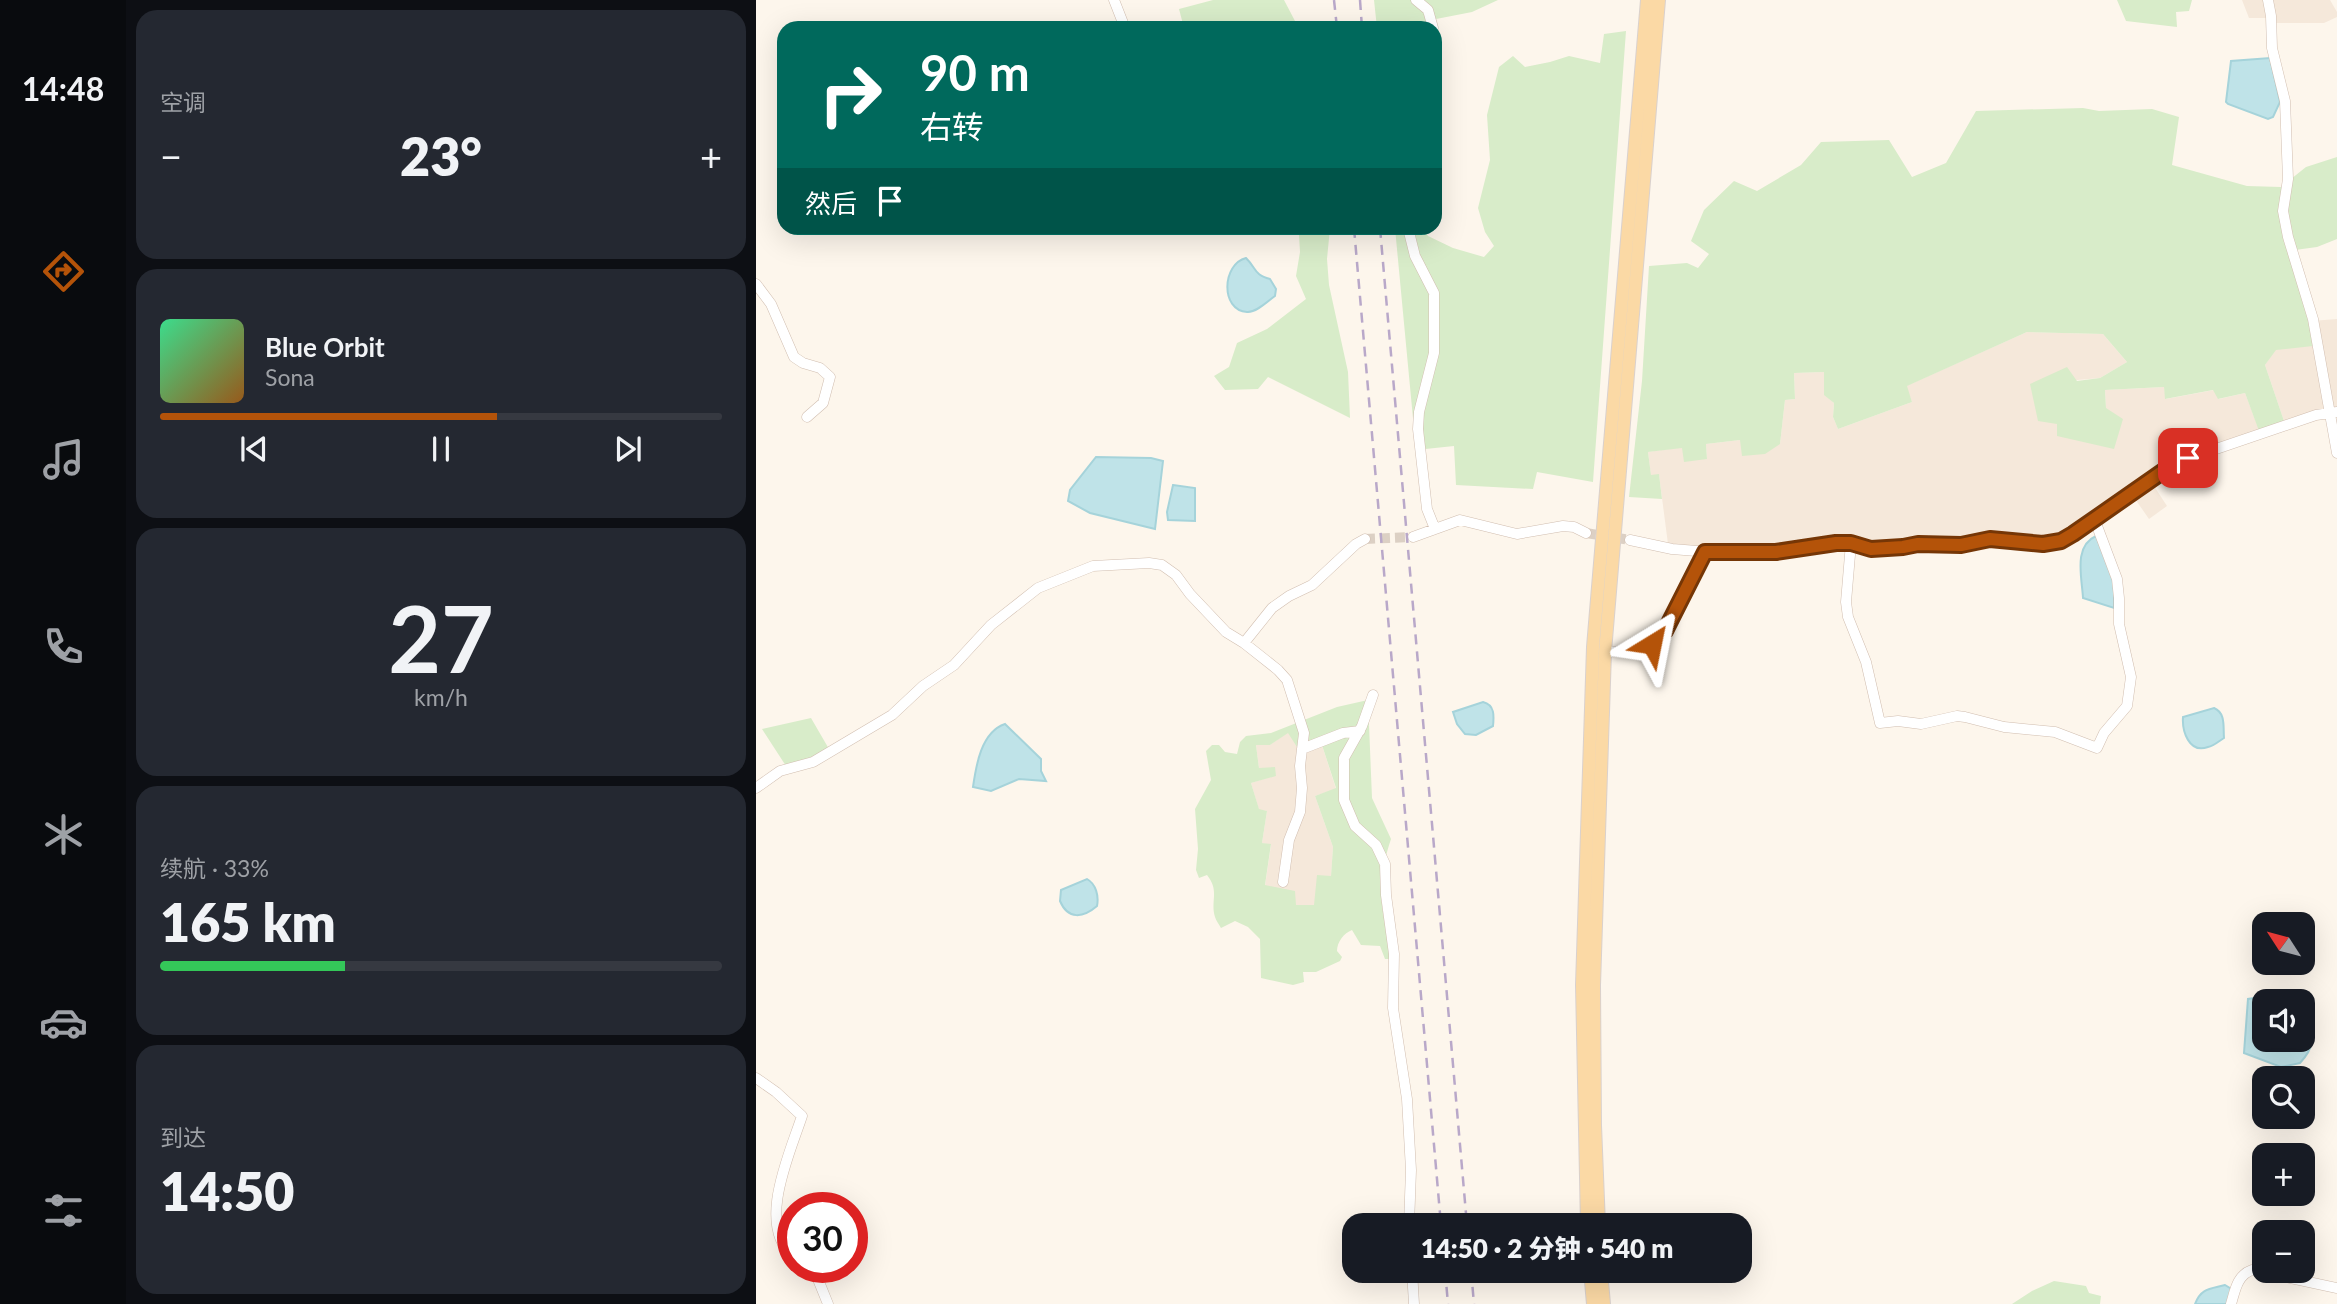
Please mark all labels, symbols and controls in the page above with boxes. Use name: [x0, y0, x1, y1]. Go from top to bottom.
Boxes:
text: 90 m: [920, 43, 1030, 101]
icon: right: [805, 49, 896, 140]
text: 14:48: [22, 69, 104, 108]
text: 空调: [160, 88, 206, 116]
text: 右转: [920, 107, 984, 146]
text: 23°: [400, 125, 482, 187]
text: −: [160, 133, 182, 179]
text: +: [700, 133, 722, 179]
icon: arrive: [871, 182, 909, 220]
text: 然后: [805, 187, 857, 219]
icon: directions: [39, 247, 88, 296]
text: Blue Orbit: [265, 331, 385, 363]
text: Sona: [265, 363, 315, 391]
pin: [2158, 428, 2218, 488]
icon: previous: [235, 430, 273, 468]
icon: pause: [422, 430, 460, 468]
icon: next: [609, 430, 647, 468]
icon: music: [39, 435, 88, 484]
icon: arrive: [2169, 439, 2207, 477]
text: 27: [388, 583, 494, 692]
position arrow: [1615, 607, 1689, 681]
icon: phone: [39, 622, 88, 671]
text: km/h: [414, 683, 468, 711]
icon: climate: [39, 810, 88, 859]
text: 续航 · 33%: [160, 854, 269, 882]
text: 165 km: [160, 891, 336, 953]
north arrow: [2252, 912, 2315, 975]
map controls: [2252, 912, 2315, 1283]
button: sound: [2252, 989, 2315, 1052]
icon: car: [39, 998, 88, 1047]
button: search: [2252, 1066, 2315, 1129]
text: 到达: [160, 1123, 206, 1151]
button: +: [2252, 1143, 2315, 1206]
text: 14:50: [160, 1160, 294, 1222]
icon: filters: [39, 1186, 88, 1235]
speed limit sign: 30: [777, 1192, 868, 1283]
button: −: [2252, 1220, 2315, 1283]
text: 14:50 · 2 分钟 · 540 m: [1421, 1232, 1673, 1264]

